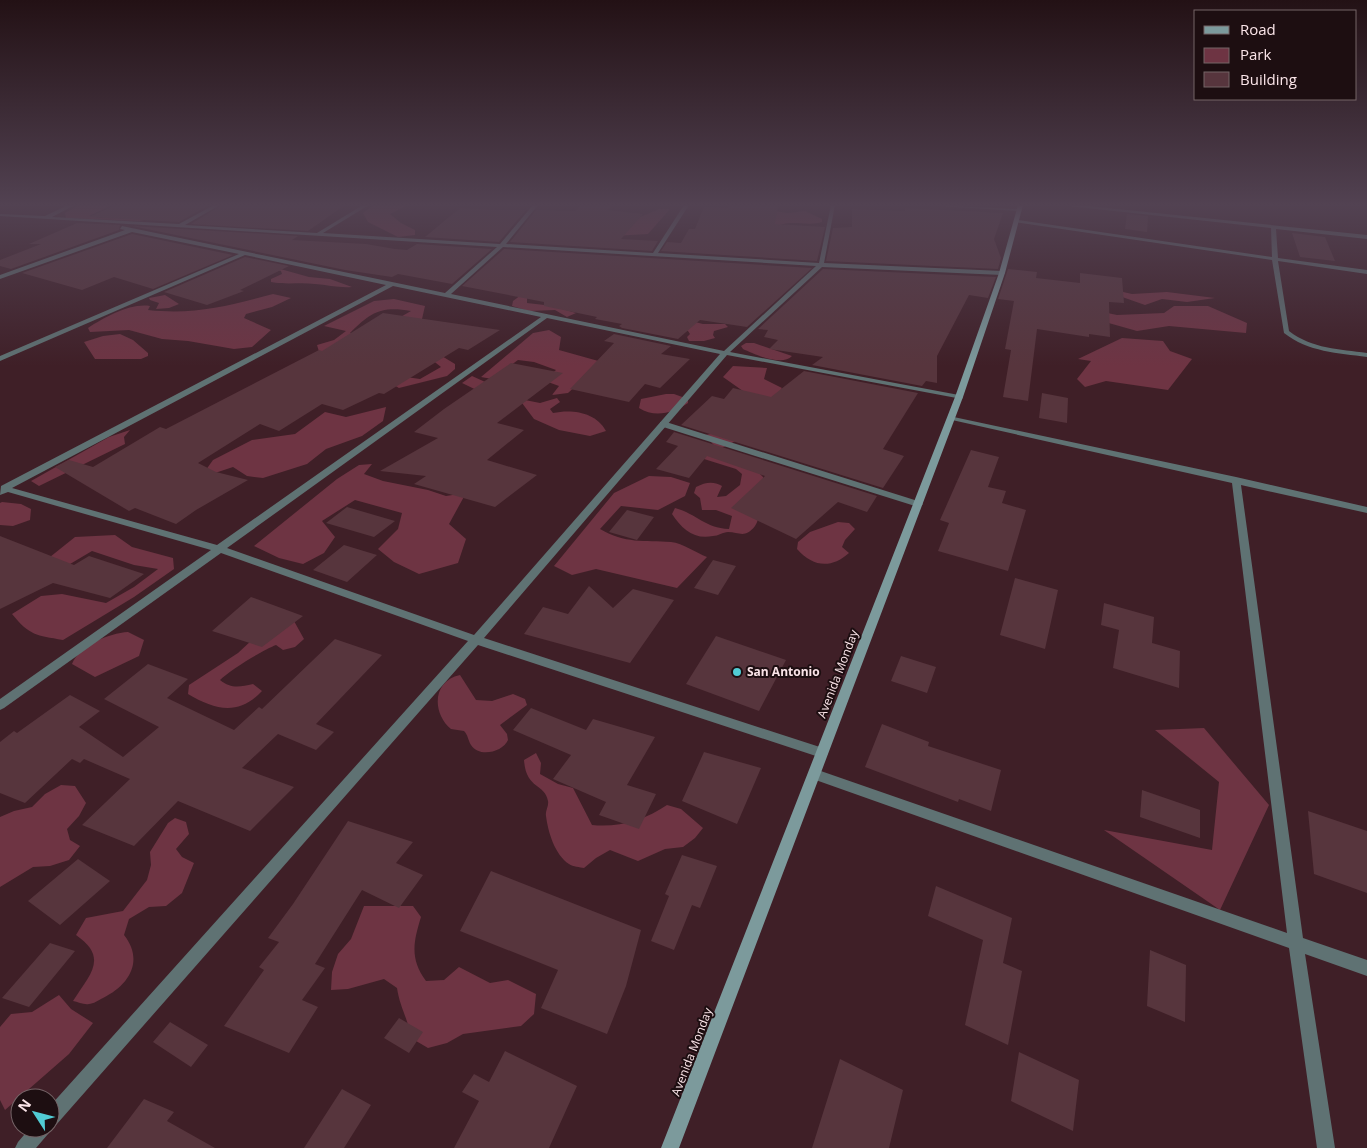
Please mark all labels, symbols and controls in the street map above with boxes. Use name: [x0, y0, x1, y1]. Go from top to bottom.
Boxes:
legend: [1194, 10, 1357, 100]
text: Road: [1240, 19, 1276, 39]
text: Park: [1240, 44, 1271, 64]
text: Building: [1240, 69, 1297, 89]
street label: Avenida Monday: [813, 626, 863, 720]
place label: San Antonio: [747, 663, 820, 680]
marker: San Antonio: [731, 666, 743, 678]
street label: Avenida Monday: [667, 1004, 717, 1098]
north arrow: [10, 1088, 60, 1138]
text: N: [13, 1095, 35, 1115]

